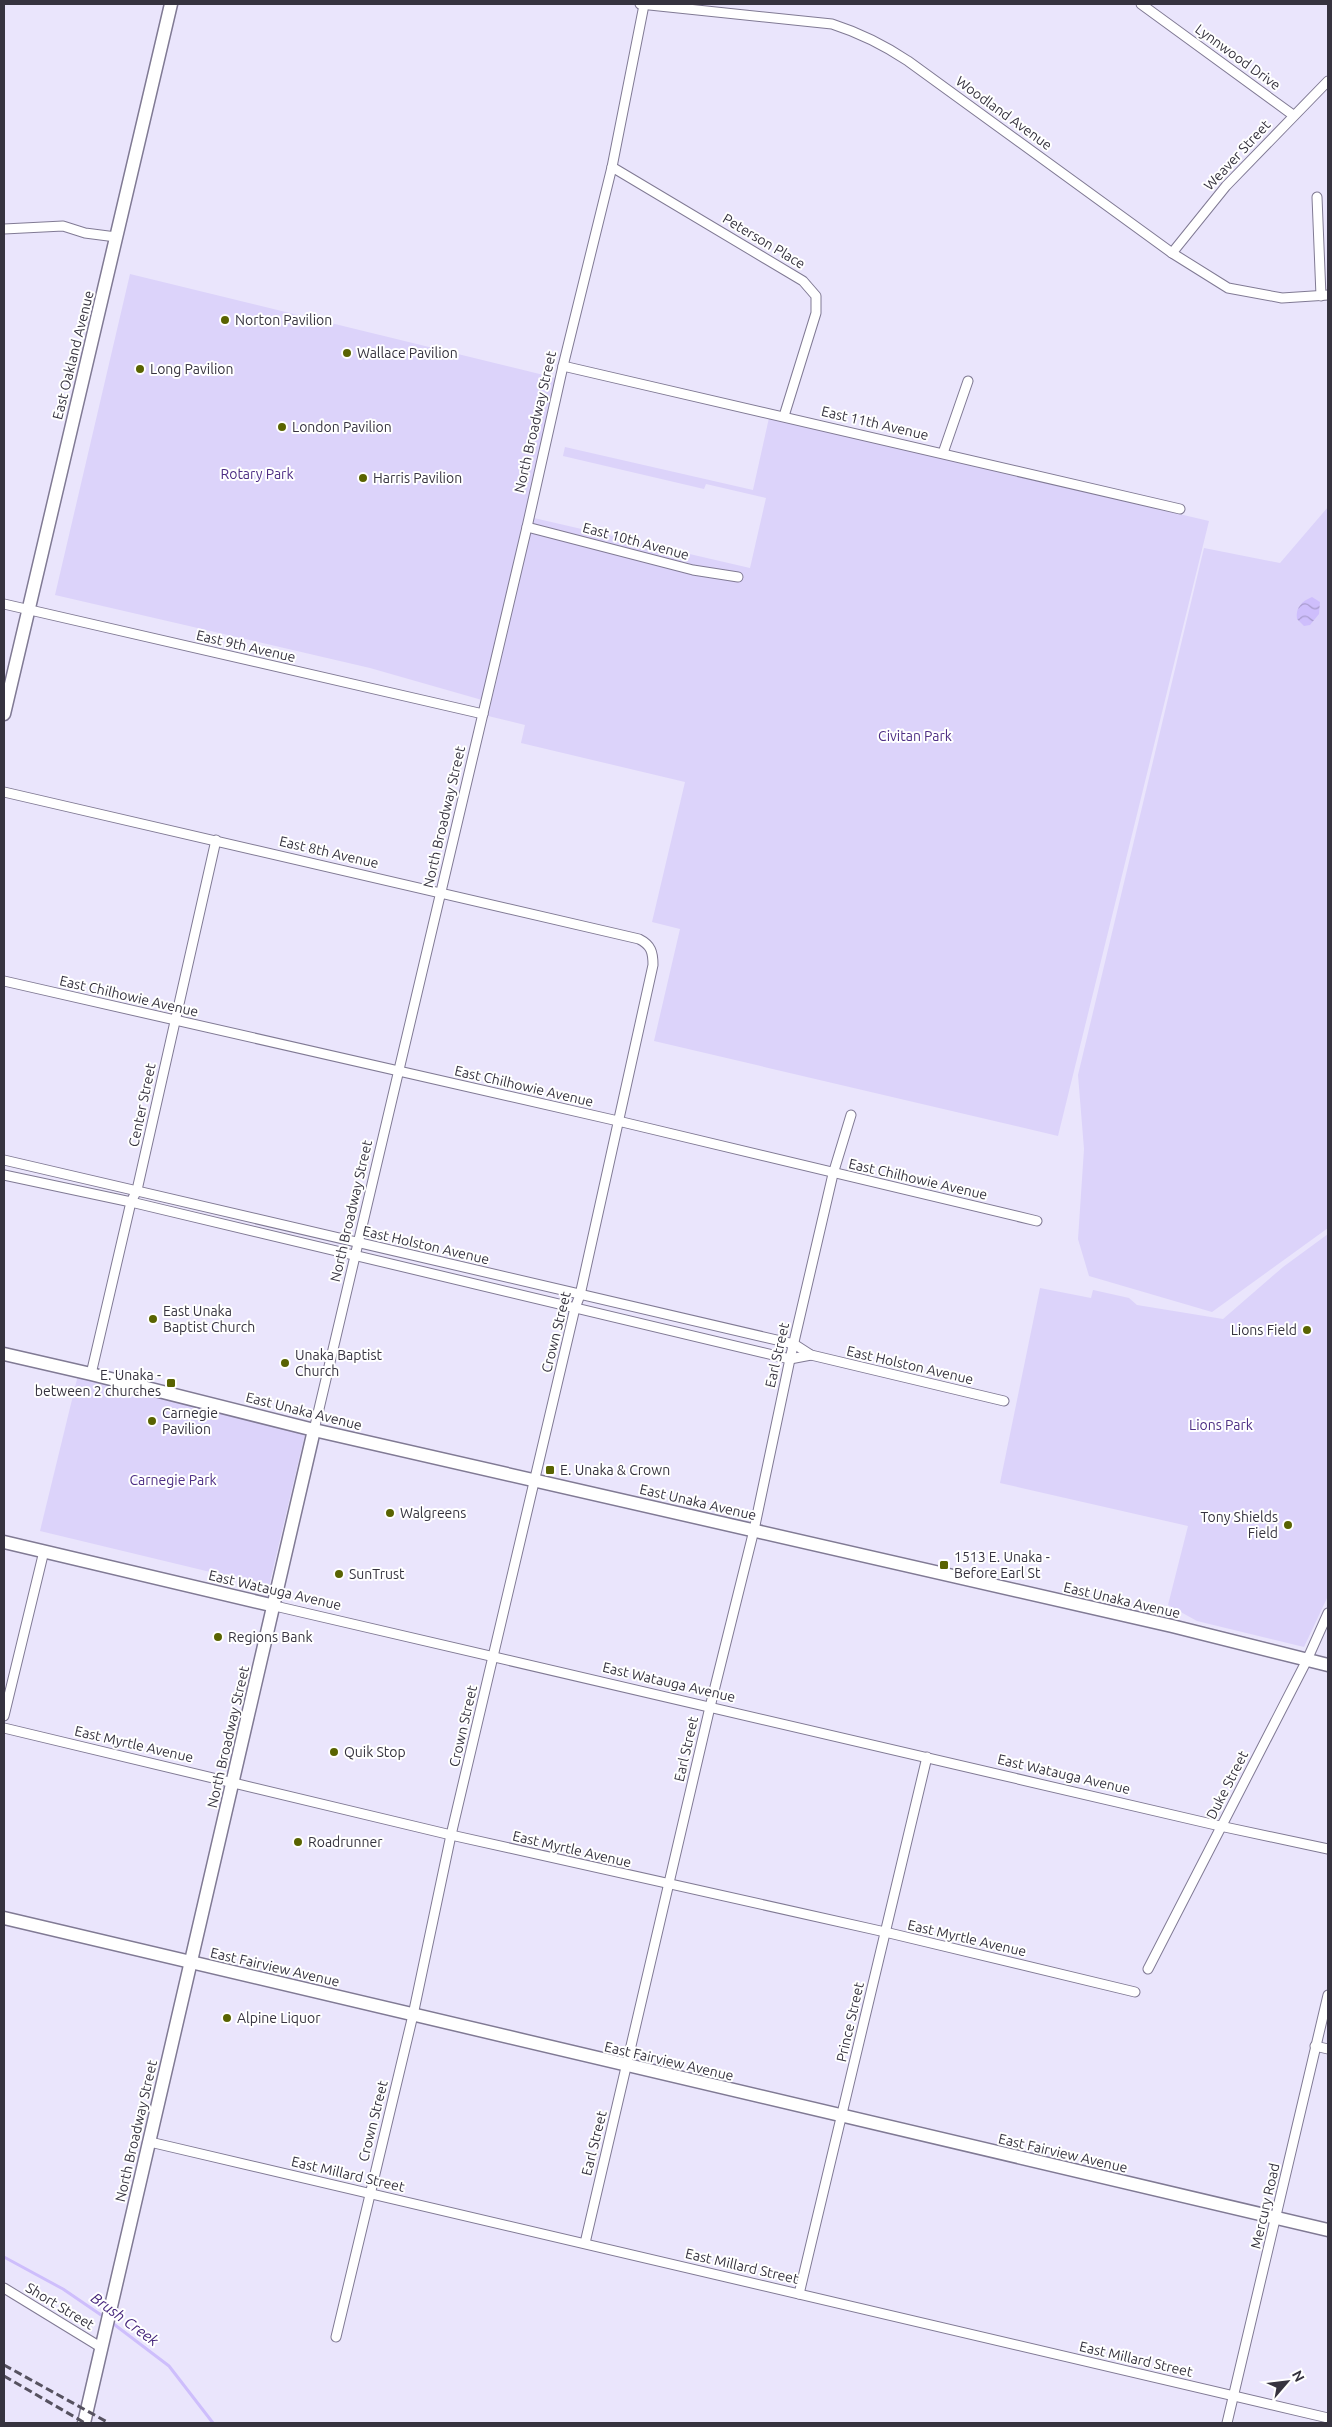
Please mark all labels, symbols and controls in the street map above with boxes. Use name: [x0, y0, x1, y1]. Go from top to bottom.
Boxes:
street label: Lynnwood Drive: [1192, 21, 1284, 93]
street label: Woodland Avenue: [953, 73, 1055, 153]
street label: Weaver Street: [1201, 116, 1274, 193]
street label: Peterson Place: [720, 210, 808, 272]
street label: East Oakland Avenue: [49, 289, 97, 421]
place label: Norton Pavilion: [235, 312, 332, 328]
marker: Norton Pavilion: [219, 314, 231, 326]
place label: Wallace Pavilion: [357, 345, 458, 361]
marker: Wallace Pavilion: [341, 347, 353, 359]
street label: North Broadway Street: [511, 349, 559, 494]
place label: Long Pavilion: [150, 361, 233, 377]
marker: Long Pavilion: [134, 363, 146, 375]
street label: East 11th Avenue: [820, 403, 930, 443]
place label: London Pavilion: [292, 419, 392, 435]
marker: London Pavilion: [276, 421, 288, 433]
park label: Rotary Park: [221, 466, 293, 482]
place label: Harris Pavilion: [373, 470, 462, 486]
marker: Harris Pavilion: [357, 472, 369, 484]
street label: East 10th Avenue: [581, 519, 691, 563]
street label: East 9th Avenue: [195, 627, 297, 665]
park label: Civitan Park: [878, 728, 952, 744]
street label: North Broadway Street: [420, 744, 468, 889]
street label: East 8th Avenue: [278, 833, 380, 871]
street label: East Chilhowie Avenue: [58, 972, 200, 1020]
street label: Center Street: [125, 1061, 159, 1148]
street label: East Chilhowie Avenue: [453, 1062, 595, 1110]
street label: North Broadway Street: [327, 1138, 375, 1283]
street label: East Chilhowie Avenue: [847, 1155, 989, 1203]
street label: East Holston Avenue: [361, 1223, 491, 1267]
street label: Crown Street: [538, 1289, 574, 1374]
place label: East Unaka Baptist Church: [163, 1303, 255, 1335]
marker: East Unaka Baptist Church: [147, 1313, 159, 1325]
street label: Earl Street: [762, 1320, 792, 1389]
place label: Lions Field: [1231, 1322, 1297, 1338]
marker: Lions Field: [1301, 1324, 1313, 1336]
street label: East Holston Avenue: [845, 1343, 975, 1387]
place label: Unaka Baptist Church: [295, 1347, 382, 1379]
marker: Unaka Baptist Church: [279, 1357, 291, 1369]
place label: E. Unaka - between 2 churches: [35, 1367, 161, 1399]
marker: E. Unaka - between 2 churches: [165, 1377, 177, 1389]
street label: East Unaka Avenue: [244, 1389, 364, 1433]
place label: Carnegie Pavilion: [162, 1405, 218, 1437]
marker: Carnegie Pavilion: [146, 1415, 158, 1427]
park label: Lions Park: [1189, 1417, 1253, 1433]
place label: E. Unaka & Crown: [560, 1462, 670, 1478]
marker: E. Unaka & Crown: [544, 1464, 556, 1476]
park label: Carnegie Park: [129, 1472, 217, 1488]
street label: East Unaka Avenue: [638, 1481, 758, 1523]
place label: Walgreens: [400, 1505, 466, 1521]
marker: Walgreens: [384, 1507, 396, 1519]
place label: Tony Shields Field: [1200, 1509, 1278, 1541]
marker: Tony Shields Field: [1282, 1519, 1294, 1531]
place label: 1513 E. Unaka - Before Earl St: [954, 1549, 1050, 1581]
marker: 1513 E. Unaka - Before Earl St: [938, 1559, 950, 1571]
place label: SunTrust: [349, 1566, 405, 1582]
street label: East Watauga Avenue: [207, 1567, 343, 1613]
marker: SunTrust: [333, 1568, 345, 1580]
street label: East Unaka Avenue: [1062, 1579, 1182, 1621]
place label: Regions Bank: [228, 1629, 313, 1645]
marker: Regions Bank: [212, 1631, 224, 1643]
street label: East Watauga Avenue: [601, 1659, 737, 1705]
street label: North Broadway Street: [204, 1664, 252, 1809]
street label: Crown Street: [446, 1683, 480, 1768]
street label: Earl Street: [671, 1714, 701, 1783]
street label: East Myrtle Avenue: [73, 1723, 195, 1765]
place label: Quik Stop: [344, 1744, 406, 1760]
marker: Quik Stop: [328, 1746, 340, 1758]
street label: Duke Street: [1203, 1748, 1251, 1822]
street label: East Watauga Avenue: [996, 1751, 1132, 1797]
street label: East Myrtle Avenue: [511, 1828, 633, 1870]
place label: Roadrunner: [308, 1834, 383, 1850]
marker: Roadrunner: [292, 1836, 304, 1848]
street label: East Myrtle Avenue: [906, 1917, 1028, 1959]
street label: East Fairview Avenue: [209, 1944, 341, 1990]
street label: Prince Street: [833, 1980, 867, 2064]
place label: Alpine Liquor: [237, 2010, 321, 2026]
marker: Alpine Liquor: [221, 2012, 233, 2024]
street label: East Fairview Avenue: [603, 2038, 735, 2084]
street label: North Broadway Street: [112, 2058, 160, 2203]
street label: Crown Street: [355, 2078, 391, 2163]
street label: Earl Street: [578, 2108, 610, 2177]
street label: East Fairview Avenue: [997, 2130, 1129, 2176]
street label: East Millard Street: [290, 2153, 407, 2195]
street label: Mercury Road: [1247, 2162, 1283, 2250]
street label: East Millard Street: [684, 2245, 801, 2287]
street label: Short Street: [23, 2279, 97, 2333]
water label: Brush Creek: [88, 2289, 162, 2349]
street label: East Millard Street: [1078, 2338, 1195, 2380]
north arrow: [1262, 2357, 1312, 2407]
text: N: [1289, 2368, 1308, 2384]

